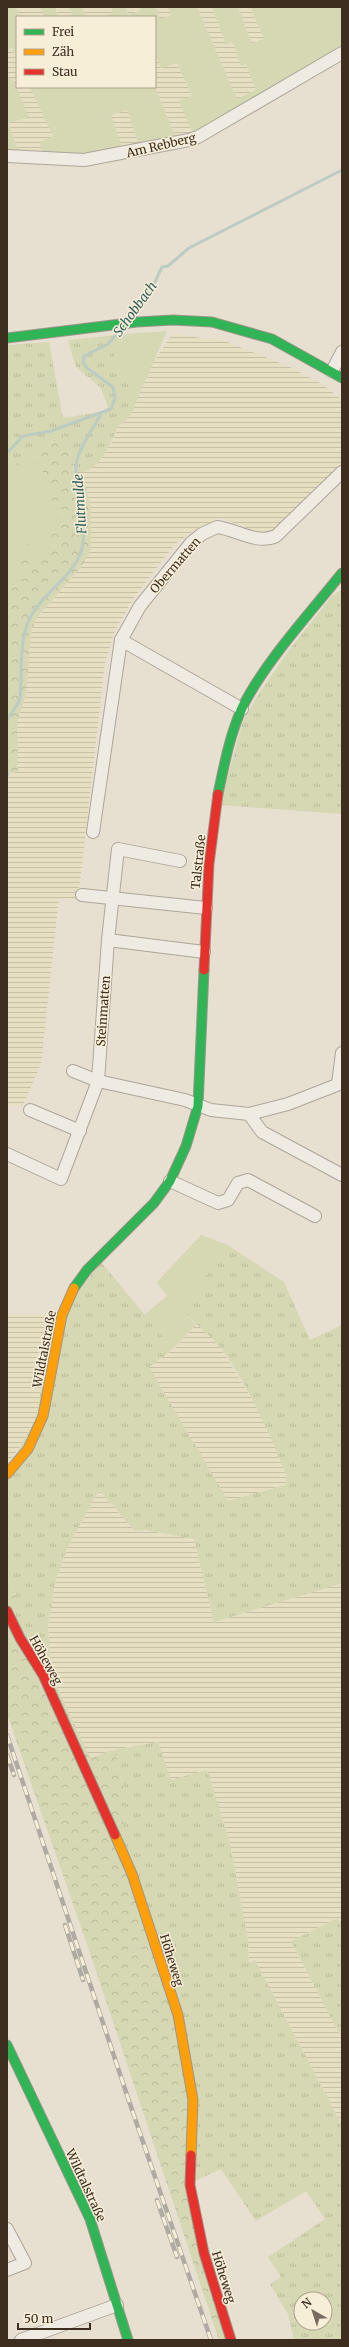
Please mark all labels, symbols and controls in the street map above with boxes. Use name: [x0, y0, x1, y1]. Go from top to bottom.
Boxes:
legend: [16, 16, 156, 88]
text: Frei: [52, 24, 74, 39]
text: Zäh: [52, 44, 74, 59]
text: Stau: [52, 64, 78, 79]
street label: Am Rebberg: [124, 130, 198, 161]
water label: Schobbach: [109, 278, 161, 340]
water label: Flutmulde: [69, 473, 91, 536]
street label: Obermatten: [147, 534, 203, 596]
street label: Talstraße: [188, 834, 208, 890]
street label: Steinmatten: [93, 975, 113, 1047]
street label: Wildtalstraße: [29, 1309, 59, 1390]
street label: Höheweg: [26, 1633, 66, 1688]
street label: Höheweg: [157, 1932, 187, 1989]
street label: Wildtalstraße: [62, 2145, 109, 2224]
street label: Höheweg: [209, 2249, 239, 2306]
north arrow: [293, 2291, 333, 2331]
text: N: [299, 2295, 315, 2311]
scale bar: [18, 2305, 90, 2331]
text: 50 m: [24, 2311, 53, 2326]

